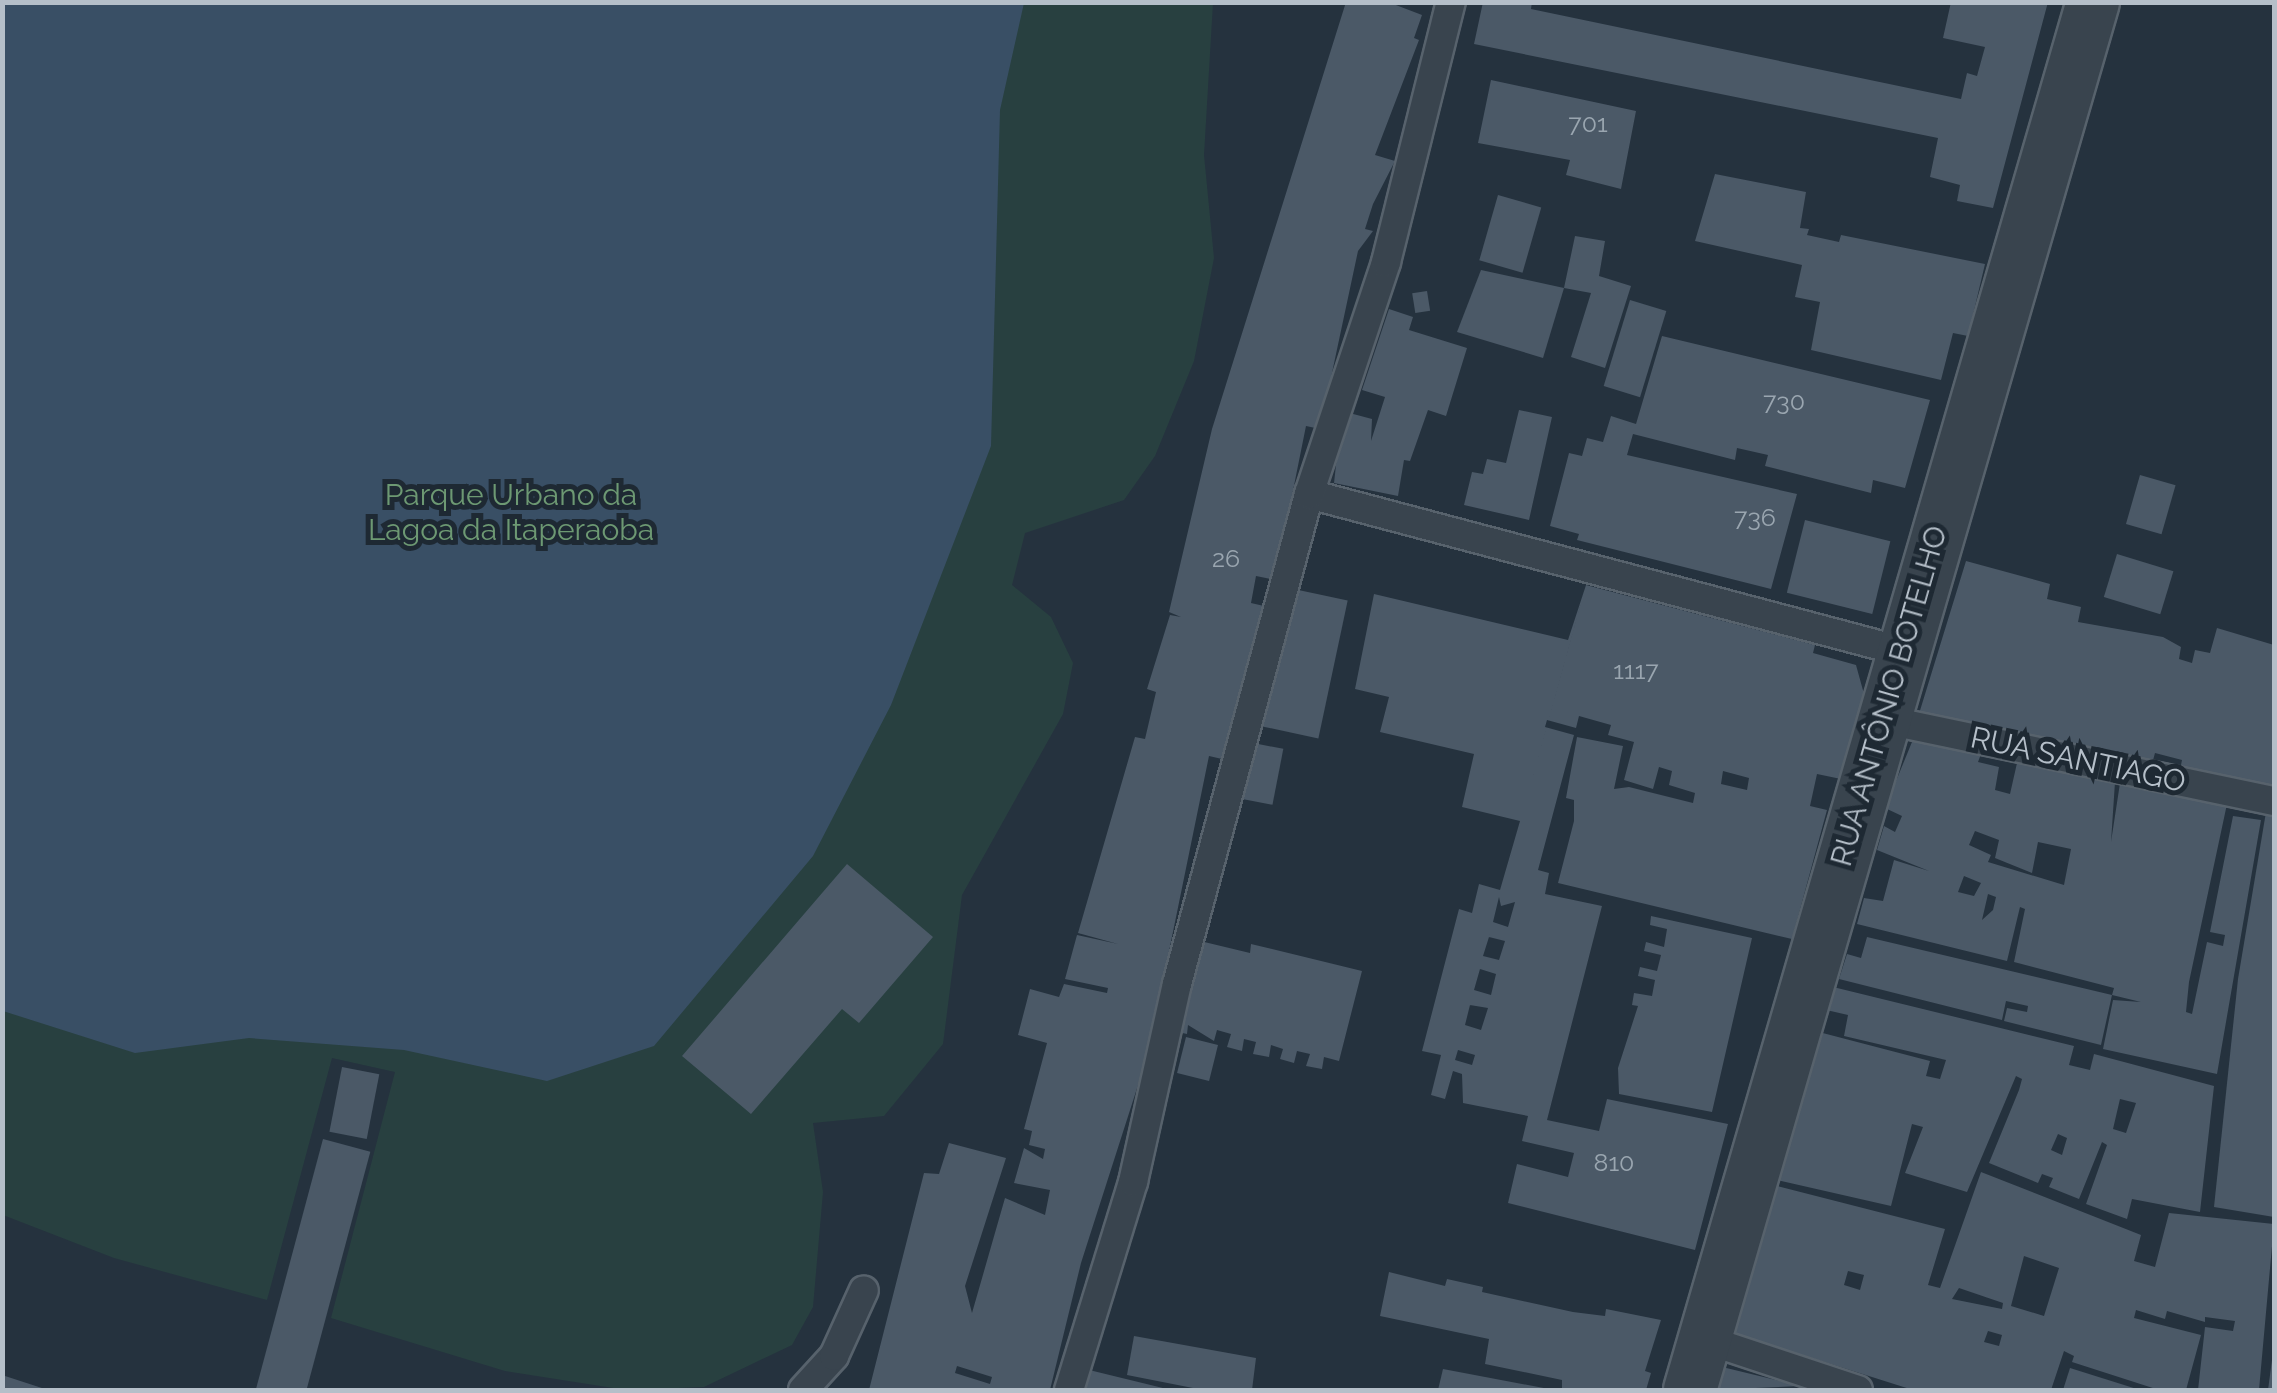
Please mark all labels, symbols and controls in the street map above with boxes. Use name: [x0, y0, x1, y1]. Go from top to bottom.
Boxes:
house number: 701: [1568, 108, 1608, 138]
house number: 730: [1763, 386, 1805, 416]
park label: Parque Urbano da Lagoa da Itaperaoba: [368, 477, 654, 548]
house number: 736: [1734, 502, 1776, 532]
street label: RUA ANTÔNIO BOTELHO: [1823, 521, 1955, 871]
house number: 26: [1212, 543, 1240, 573]
house number: 1117: [1613, 655, 1659, 685]
street label: RUA SANTIAGO: [1967, 720, 2189, 800]
house number: 810: [1594, 1147, 1634, 1177]

